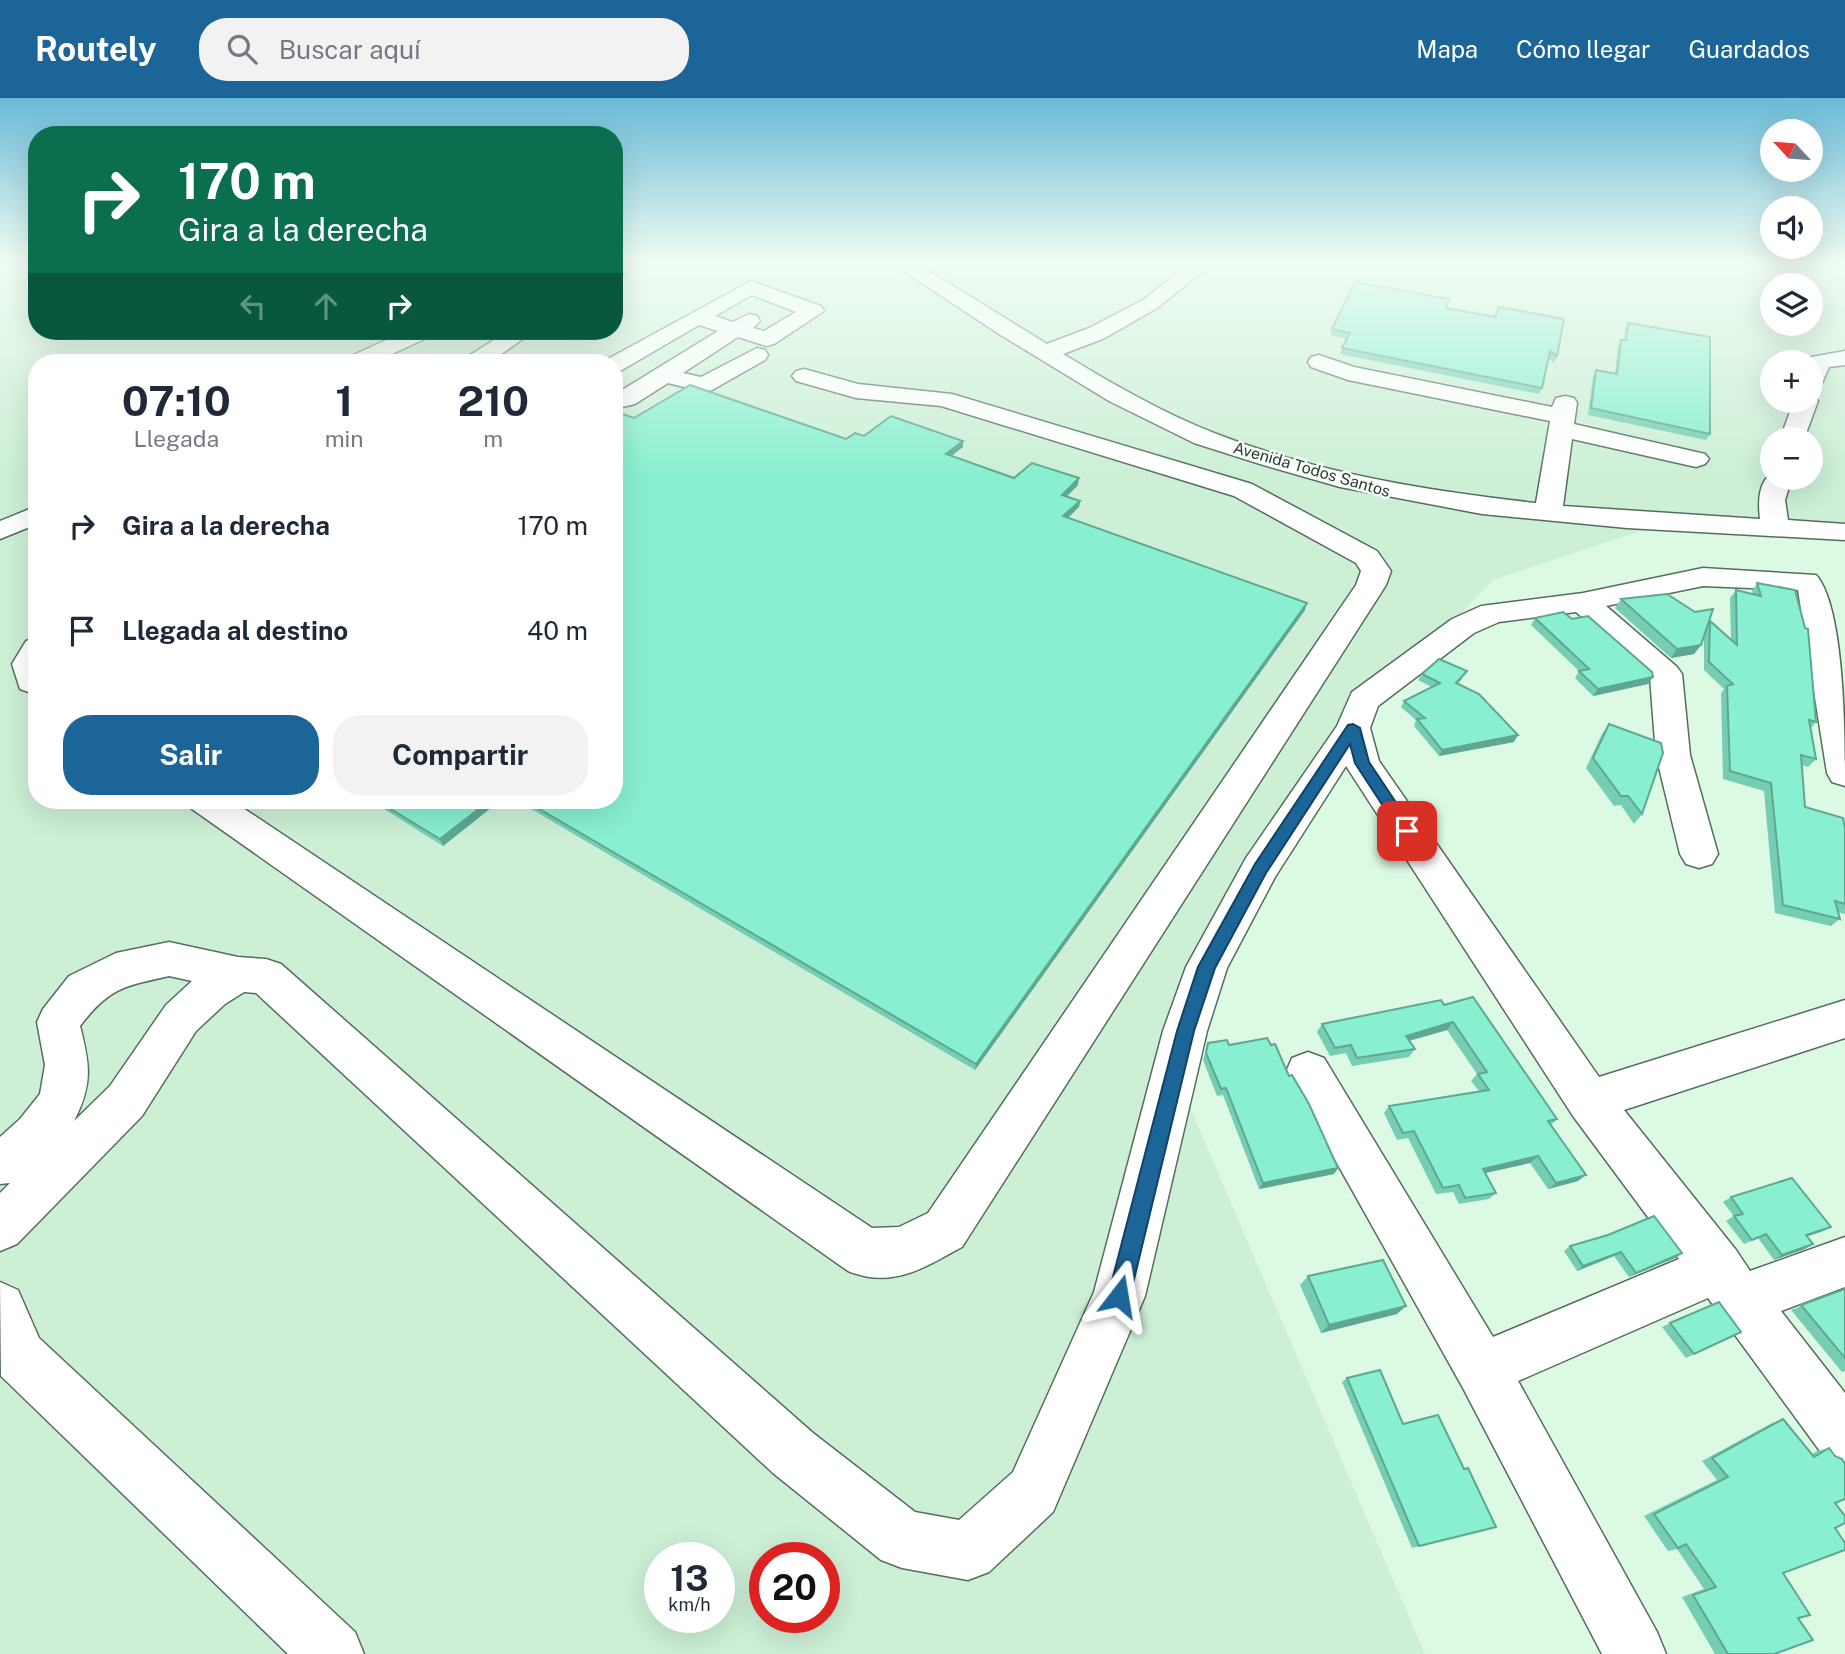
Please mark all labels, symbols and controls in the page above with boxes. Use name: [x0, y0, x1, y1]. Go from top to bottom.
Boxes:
search box: [199, 18, 689, 81]
text: Routely: [35, 30, 157, 68]
icon: search: [223, 30, 261, 68]
text: Buscar aquí: [279, 34, 421, 65]
text: Mapa: [1416, 35, 1478, 63]
text: Cómo llegar: [1516, 35, 1650, 63]
text: Guardados: [1688, 35, 1810, 63]
north arrow: [1760, 119, 1824, 182]
map controls: [1760, 119, 1823, 490]
text: 170 m: [178, 152, 316, 210]
icon: right: [63, 154, 154, 245]
button: sound: [1760, 196, 1823, 259]
text: Gira a la derecha: [178, 211, 428, 248]
button: layers: [1760, 273, 1823, 336]
icon: left: [234, 287, 272, 325]
icon: ahead: [307, 287, 345, 325]
icon: right: [380, 287, 418, 325]
button: +: [1760, 350, 1823, 413]
text: 07:10: [122, 376, 231, 425]
text: 1: [335, 376, 353, 425]
text: 210: [457, 376, 529, 425]
text: Llegada: [133, 425, 219, 452]
text: min: [325, 425, 364, 452]
text: m: [483, 425, 503, 452]
button: −: [1760, 427, 1823, 490]
street label: Avenida Todos Santos: [1231, 438, 1392, 501]
icon: right: [63, 507, 101, 545]
text: Gira a la derecha: [122, 510, 330, 541]
text: 170 m: [518, 510, 588, 541]
icon: arrive: [63, 612, 101, 650]
text: Llegada al destino: [122, 615, 348, 646]
text: 40 m: [527, 615, 588, 646]
button: Salir: [63, 715, 319, 795]
button: Compartir: [333, 715, 588, 795]
pin: [1377, 801, 1437, 861]
icon: arrive: [1388, 812, 1426, 850]
position arrow: [1082, 1259, 1156, 1333]
speed limit sign: 20: [749, 1542, 840, 1633]
text: 13: [670, 1558, 709, 1599]
text: km/h: [668, 1594, 711, 1615]

